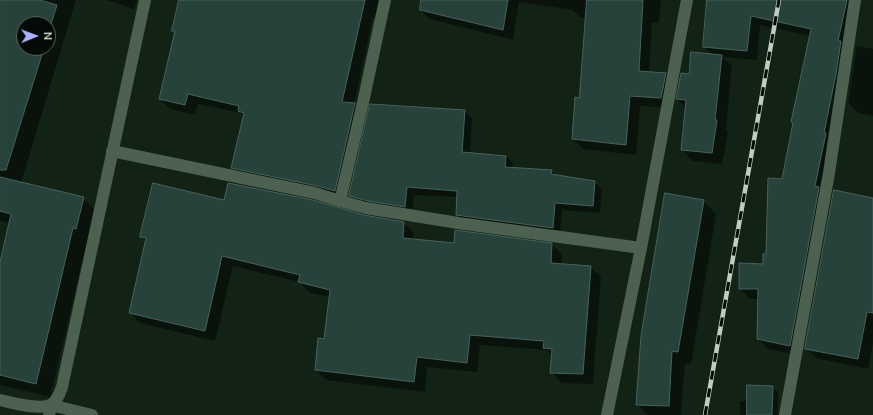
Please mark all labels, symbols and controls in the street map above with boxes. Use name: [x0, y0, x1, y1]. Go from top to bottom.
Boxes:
north arrow: [16, 16, 56, 56]
text: N: [40, 32, 55, 40]

